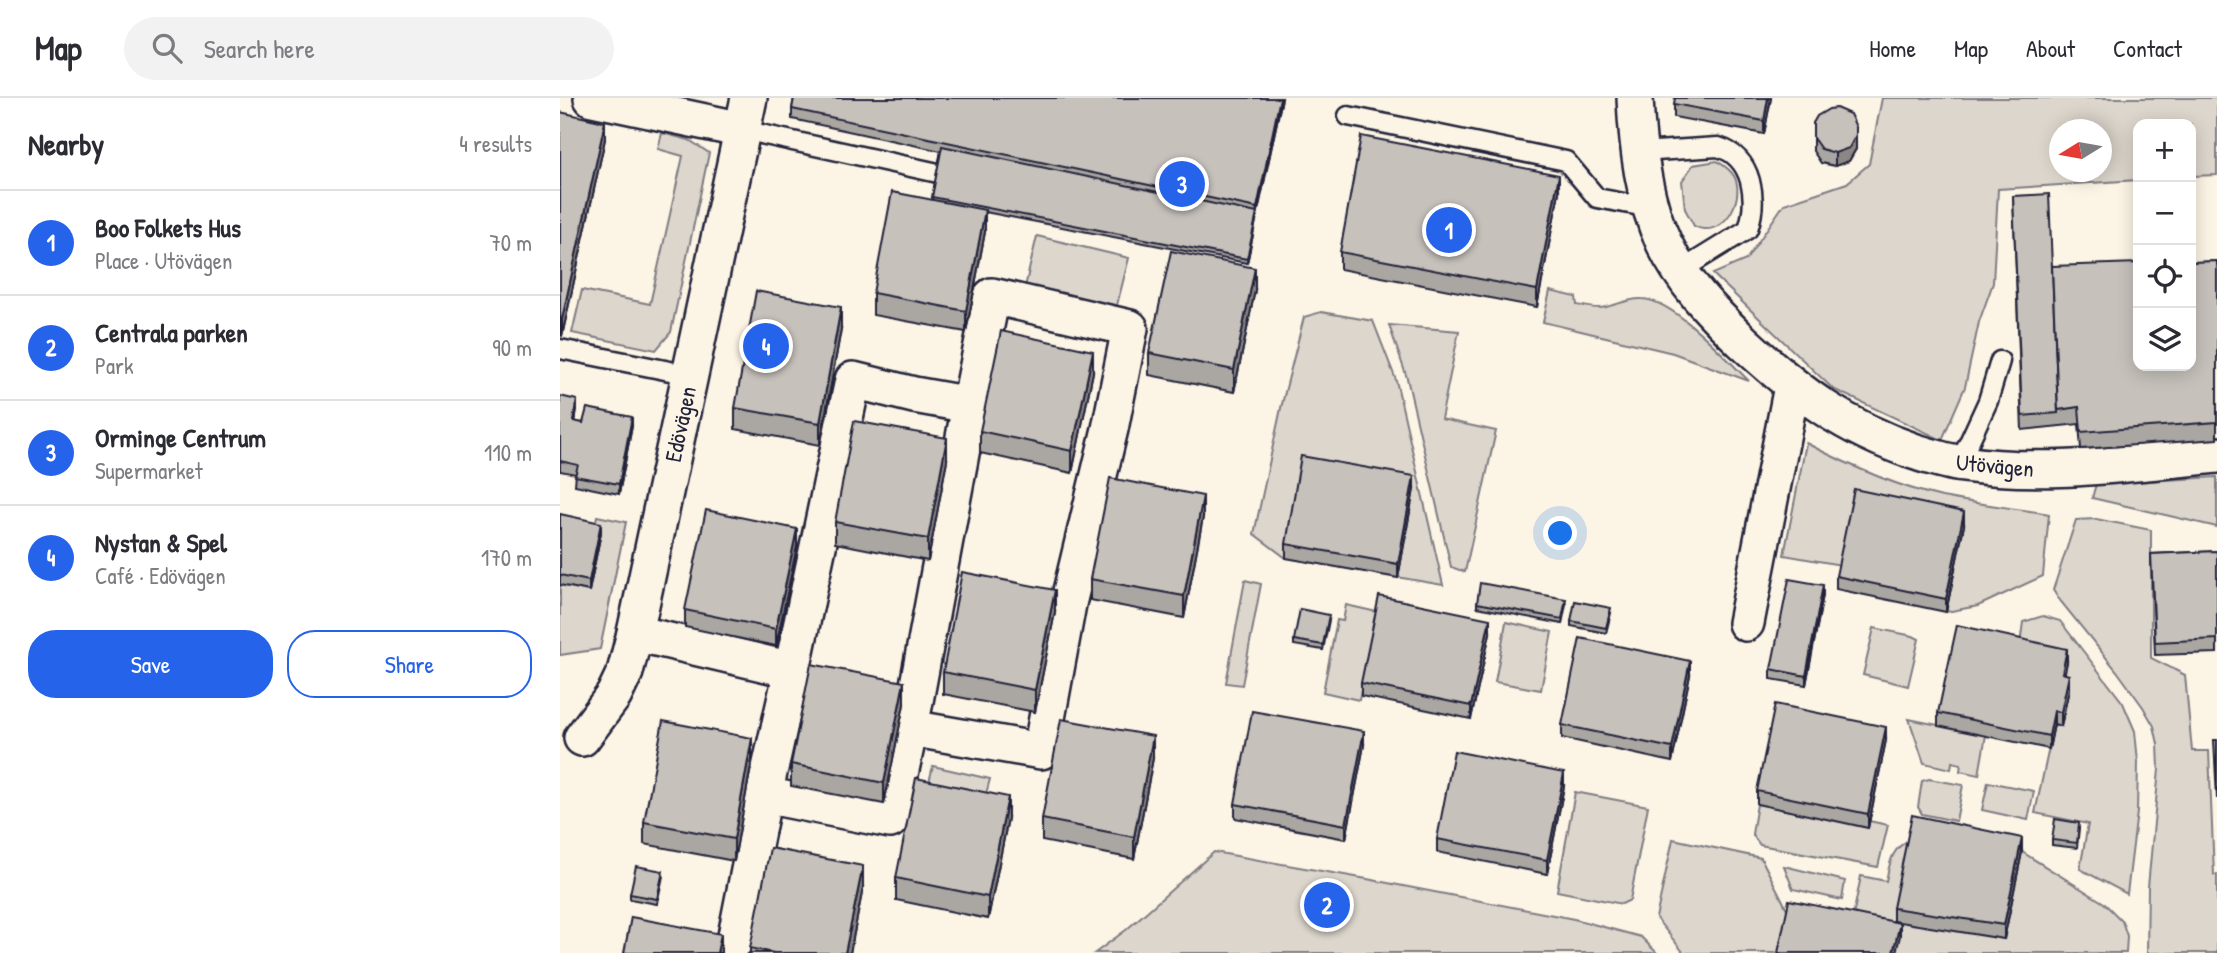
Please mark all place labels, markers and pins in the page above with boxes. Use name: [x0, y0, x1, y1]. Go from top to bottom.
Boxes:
pin: 3: [1159, 158, 1205, 210]
pin: 1: [1426, 204, 1472, 256]
pin: 4: [743, 320, 789, 372]
pin: 2: [1304, 879, 1350, 931]

